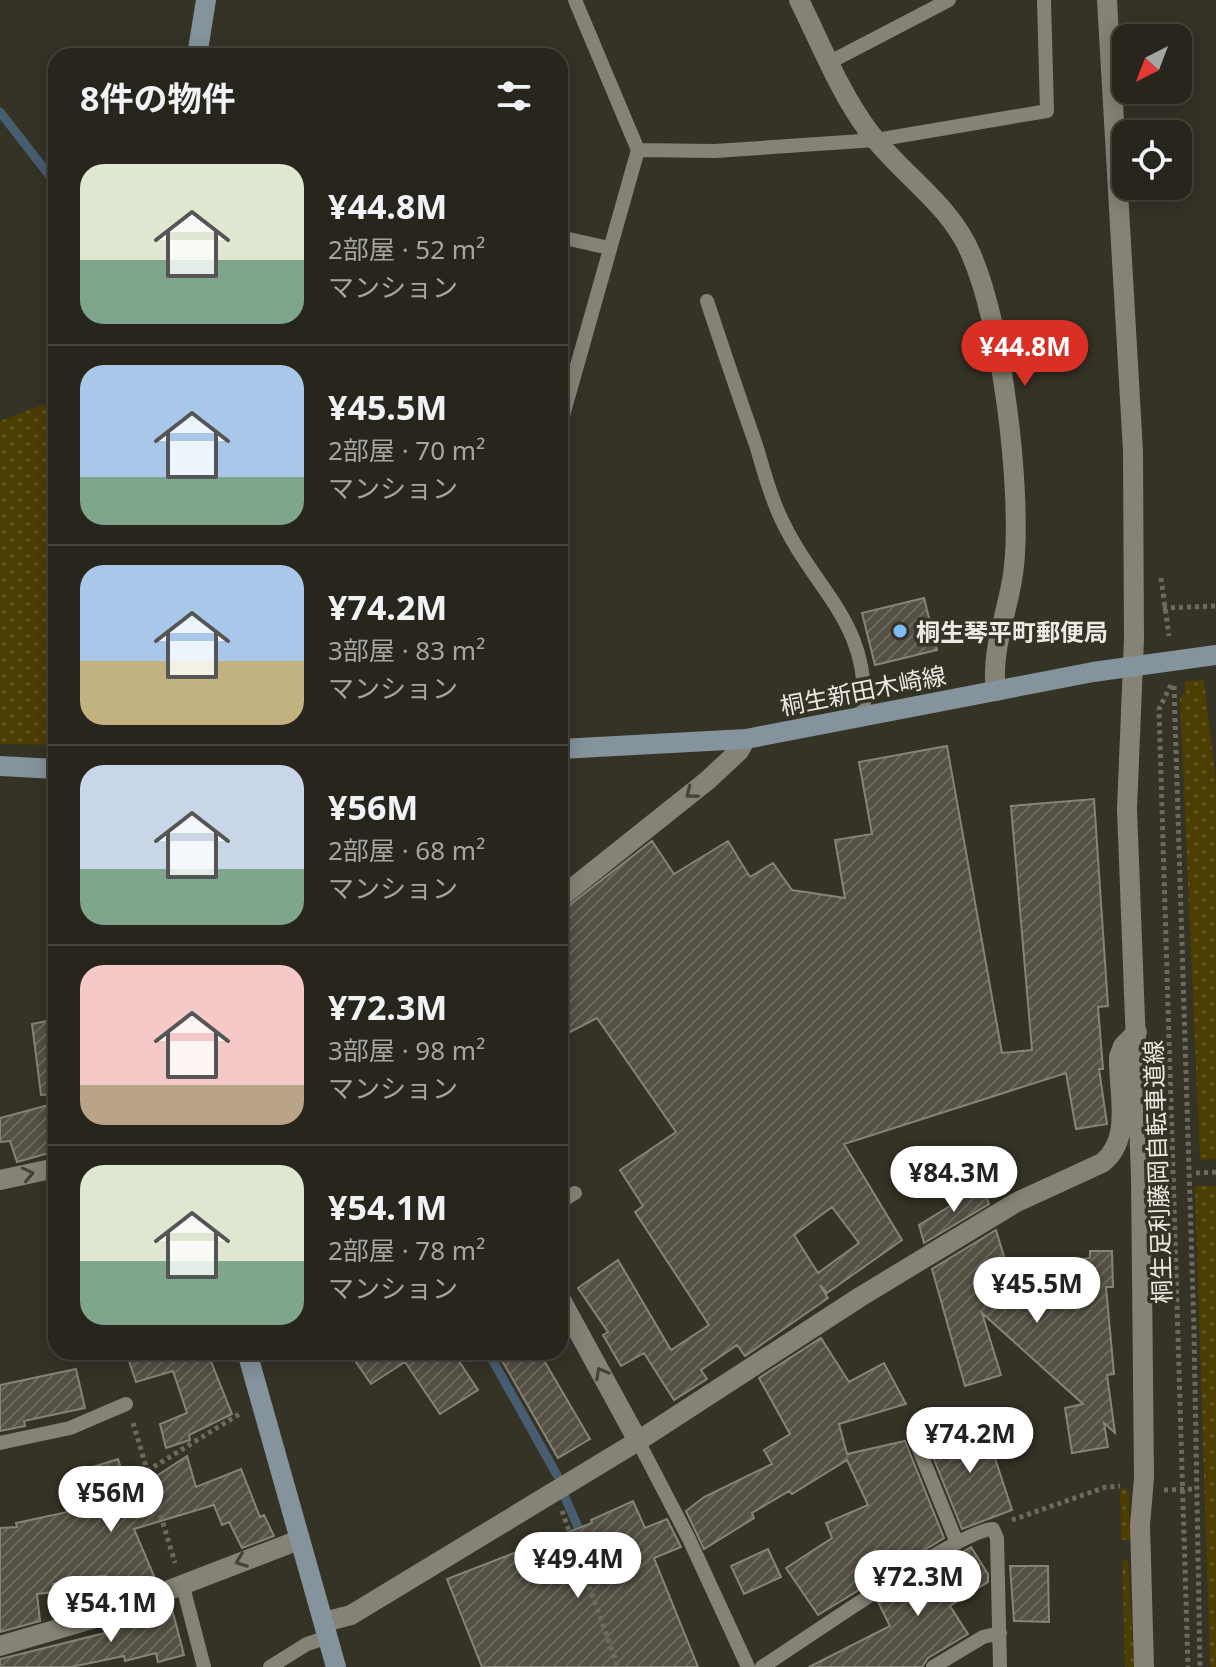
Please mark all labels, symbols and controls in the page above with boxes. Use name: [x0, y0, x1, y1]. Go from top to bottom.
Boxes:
north arrow: [1112, 24, 1192, 104]
map controls: [1112, 24, 1192, 200]
icon: filters: [492, 74, 536, 118]
text: 8件の物件: [80, 75, 235, 121]
button: locate: [1112, 120, 1192, 200]
text: ¥44.8M: [328, 183, 447, 229]
icon: home: [144, 196, 240, 292]
text: 2部屋 · 52 m²: [328, 231, 485, 267]
text: マンション: [328, 269, 458, 305]
pin: ¥44.8M: [960, 320, 1090, 388]
text: ¥44.8M: [979, 328, 1071, 364]
text: ¥45.5M: [328, 384, 447, 430]
icon: home: [144, 397, 240, 493]
text: 2部屋 · 70 m²: [328, 432, 485, 468]
text: マンション: [328, 470, 458, 506]
text: ¥74.2M: [328, 584, 447, 630]
icon: home: [144, 597, 240, 693]
place label: 桐生琴平町郵便局: [916, 615, 1108, 648]
marker: 桐生琴平町郵便局: [891, 622, 909, 640]
text: 3部屋 · 83 m²: [328, 632, 485, 668]
street label: 桐生新田木崎線: [777, 658, 949, 722]
text: マンション: [328, 670, 458, 706]
text: ¥56M: [328, 784, 418, 830]
one-way arrow: [685, 784, 700, 798]
icon: home: [144, 797, 240, 893]
text: 2部屋 · 68 m²: [328, 832, 485, 868]
text: マンション: [328, 870, 458, 906]
text: ¥72.3M: [328, 984, 447, 1030]
icon: home: [144, 997, 240, 1093]
text: 3部屋 · 98 m²: [328, 1032, 485, 1068]
street label: 桐生足利藤岡自転車道線: [1136, 1040, 1178, 1304]
text: マンション: [328, 1070, 458, 1106]
pin: ¥84.3M: [889, 1146, 1019, 1214]
text: ¥84.3M: [908, 1154, 1000, 1190]
one-way arrow: [21, 1166, 34, 1183]
text: ¥54.1M: [328, 1184, 447, 1230]
icon: home: [144, 1197, 240, 1293]
text: 2部屋 · 78 m²: [328, 1232, 485, 1268]
pin: ¥45.5M: [972, 1257, 1102, 1325]
text: ¥45.5M: [991, 1265, 1083, 1301]
text: マンション: [328, 1270, 458, 1306]
one-way arrow: [595, 1366, 610, 1381]
pin: ¥74.2M: [905, 1407, 1035, 1475]
text: ¥74.2M: [924, 1415, 1016, 1451]
pin: ¥56M: [64, 1466, 158, 1534]
text: ¥56M: [76, 1474, 146, 1510]
pin: ¥49.4M: [513, 1532, 643, 1600]
text: ¥49.4M: [532, 1540, 624, 1576]
pin: ¥72.3M: [853, 1550, 983, 1618]
one-way arrow: [234, 1551, 248, 1568]
text: ¥72.3M: [872, 1558, 964, 1594]
pin: ¥54.1M: [46, 1576, 176, 1644]
text: ¥54.1M: [65, 1584, 157, 1620]

